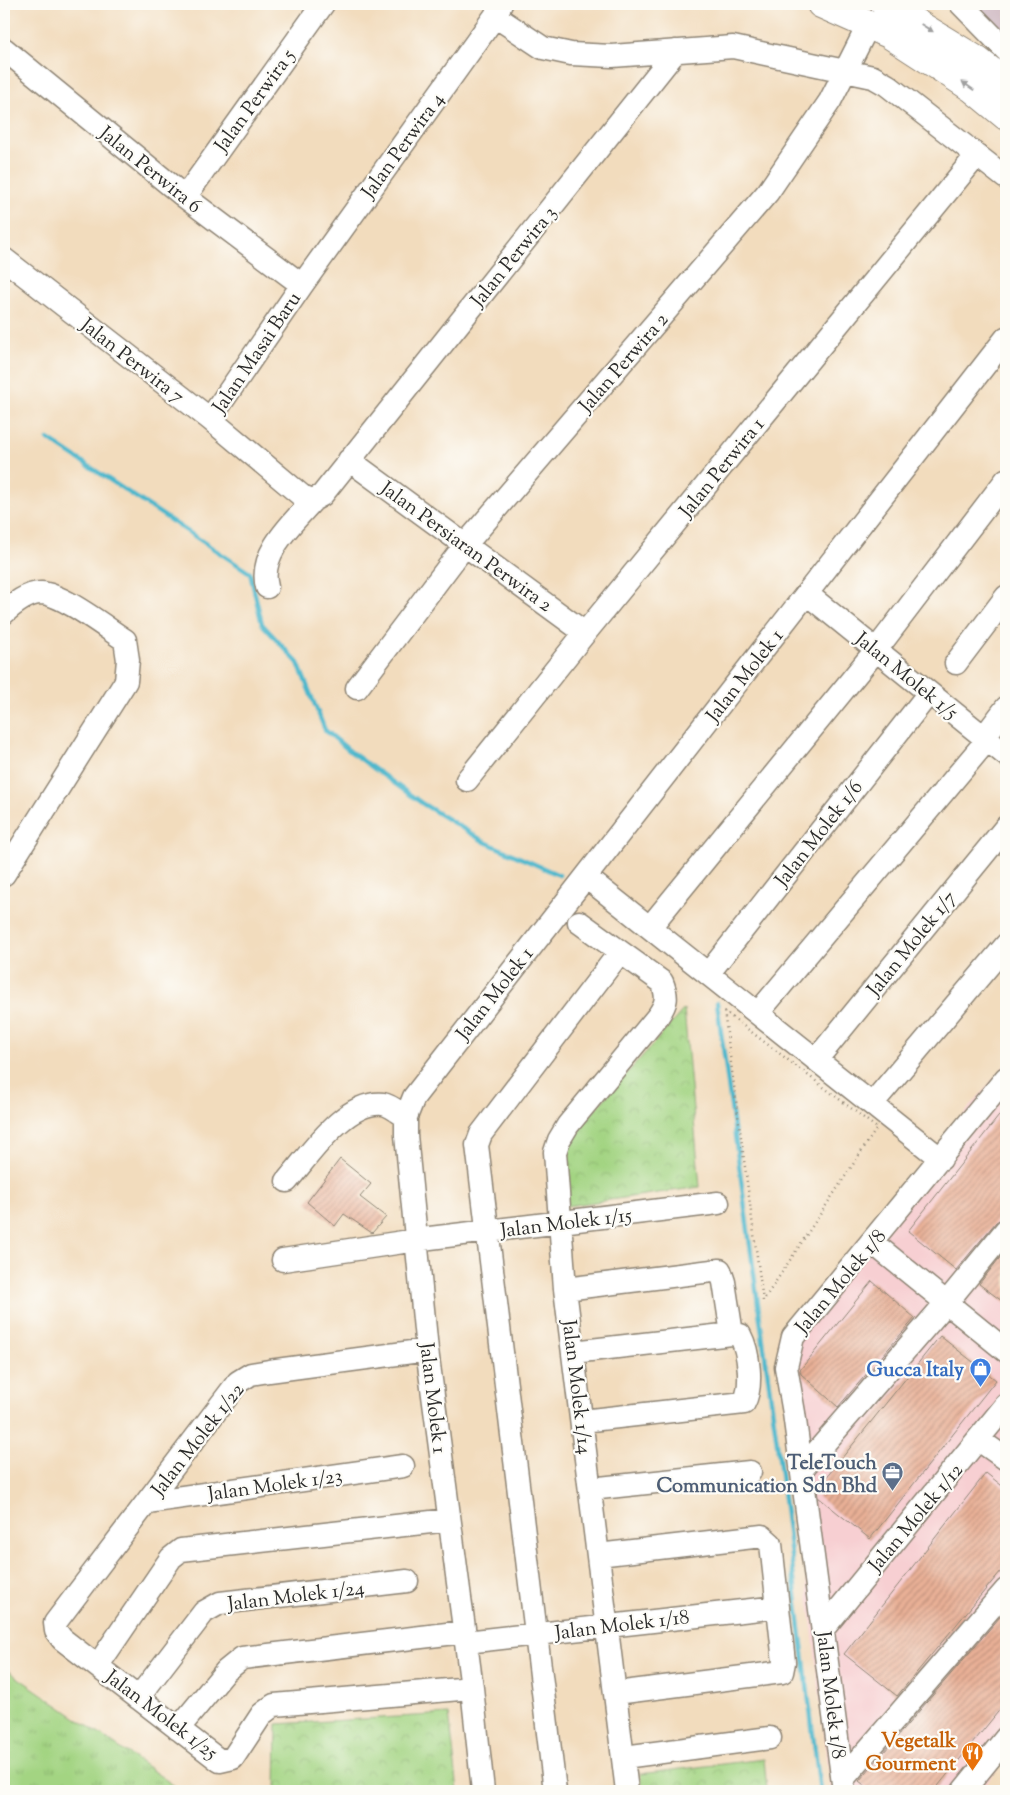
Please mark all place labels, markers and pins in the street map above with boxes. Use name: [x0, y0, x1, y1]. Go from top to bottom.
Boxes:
place label: Gucca Italy: [867, 1357, 964, 1386]
shop icon: Gucca Italy: [968, 1357, 992, 1388]
place label: TeleTouch Communication Sdn Bhd: [657, 1450, 878, 1502]
office icon: TeleTouch Communication Sdn Bhd: [881, 1461, 905, 1492]
place label: Vegetalk Gourment: [866, 1728, 956, 1780]
restaurant icon: Vegetalk Gourment: [960, 1740, 984, 1771]

